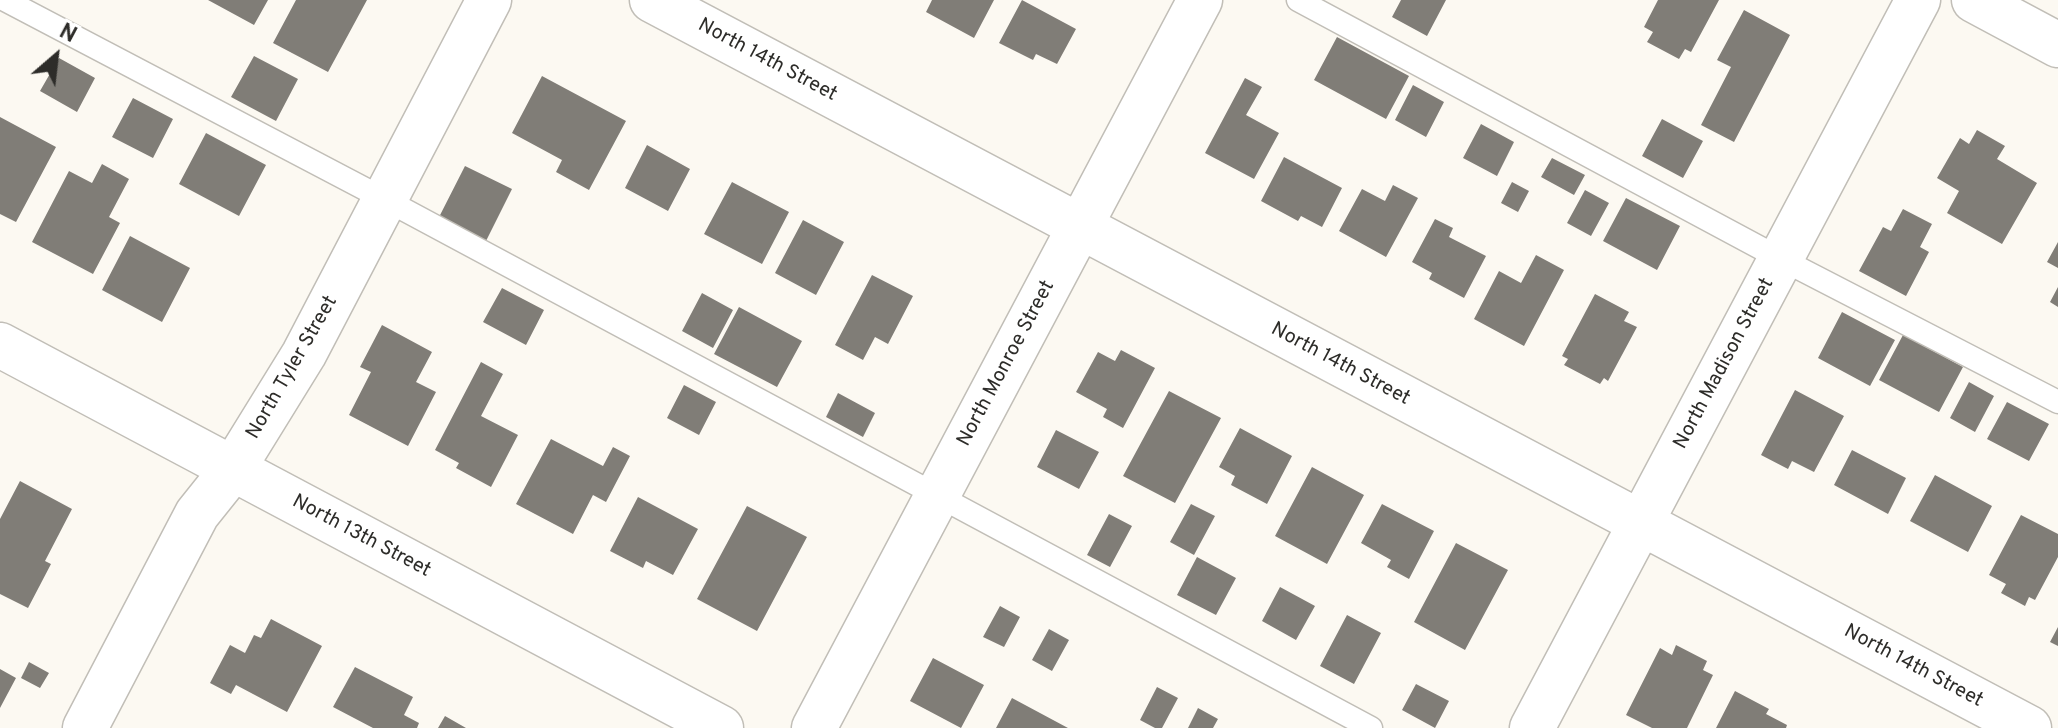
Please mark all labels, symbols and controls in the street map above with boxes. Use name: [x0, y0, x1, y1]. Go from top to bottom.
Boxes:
street label: North 14th Street: [693, 14, 841, 108]
north arrow: [16, 16, 96, 96]
text: N: [54, 19, 81, 50]
street label: North Madison Street: [1670, 274, 1780, 454]
street label: North Monroe Street: [953, 277, 1061, 451]
street label: North Tyler Street: [242, 292, 344, 444]
street label: North 14th Street: [1266, 318, 1414, 412]
street label: North 13th Street: [287, 490, 435, 584]
street label: North 14th Street: [1839, 620, 1987, 714]

